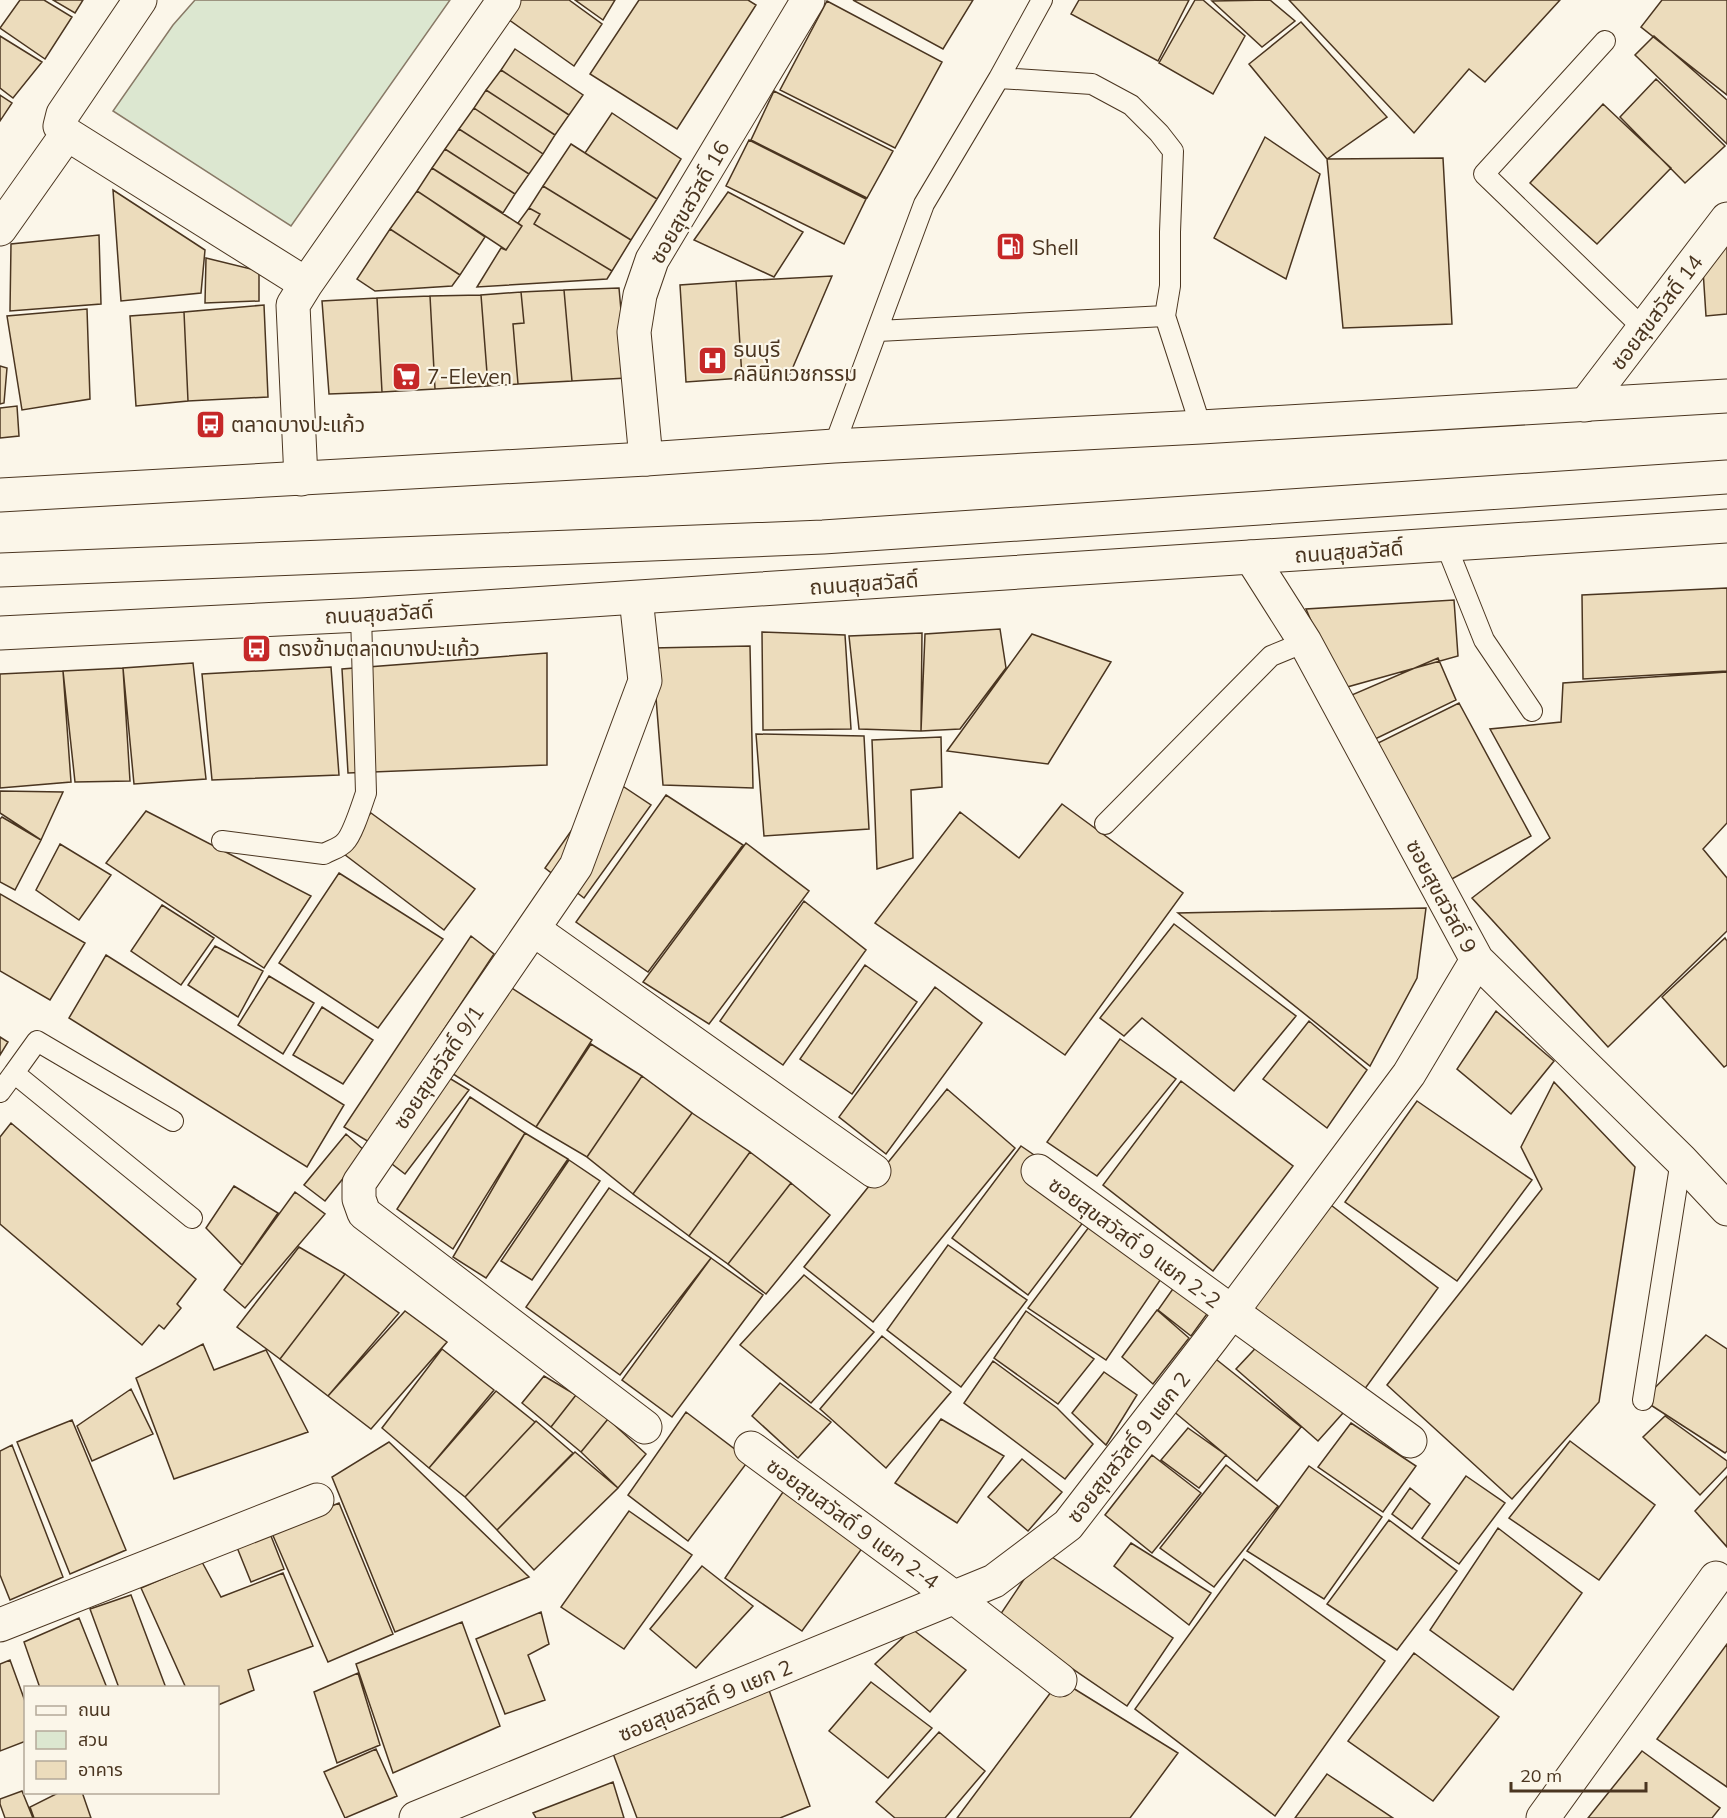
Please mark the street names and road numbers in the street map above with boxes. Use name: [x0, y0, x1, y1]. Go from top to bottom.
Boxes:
street label: ซอยสุขสวัสดิ์ 16: [643, 136, 736, 269]
street label: ซอยสุขสวัสดิ์ 14: [1604, 249, 1709, 375]
street label: ถนนสุขสวัสดิ์: [1294, 534, 1404, 569]
street label: ถนนสุขสวัสดิ์: [809, 566, 919, 601]
street label: ถนนสุขสวัสดิ์: [324, 597, 434, 630]
street label: ซอยสุขสวัสดิ์ 9: [1400, 835, 1483, 958]
street label: ซอยสุขสวัสดิ์ 9/1: [387, 1000, 490, 1134]
street label: ซอยสุขสวัสดิ์ 9 แยก 2-2: [1043, 1171, 1226, 1314]
street label: ซอยสุขสวัสดิ์ 9 แยก 2: [1061, 1366, 1196, 1529]
street label: ซอยสุขสวัสดิ์ 9 แยก 2-4: [761, 1452, 945, 1595]
street label: ซอยสุขสวัสดิ์ 9 แยก 2: [614, 1653, 796, 1748]

